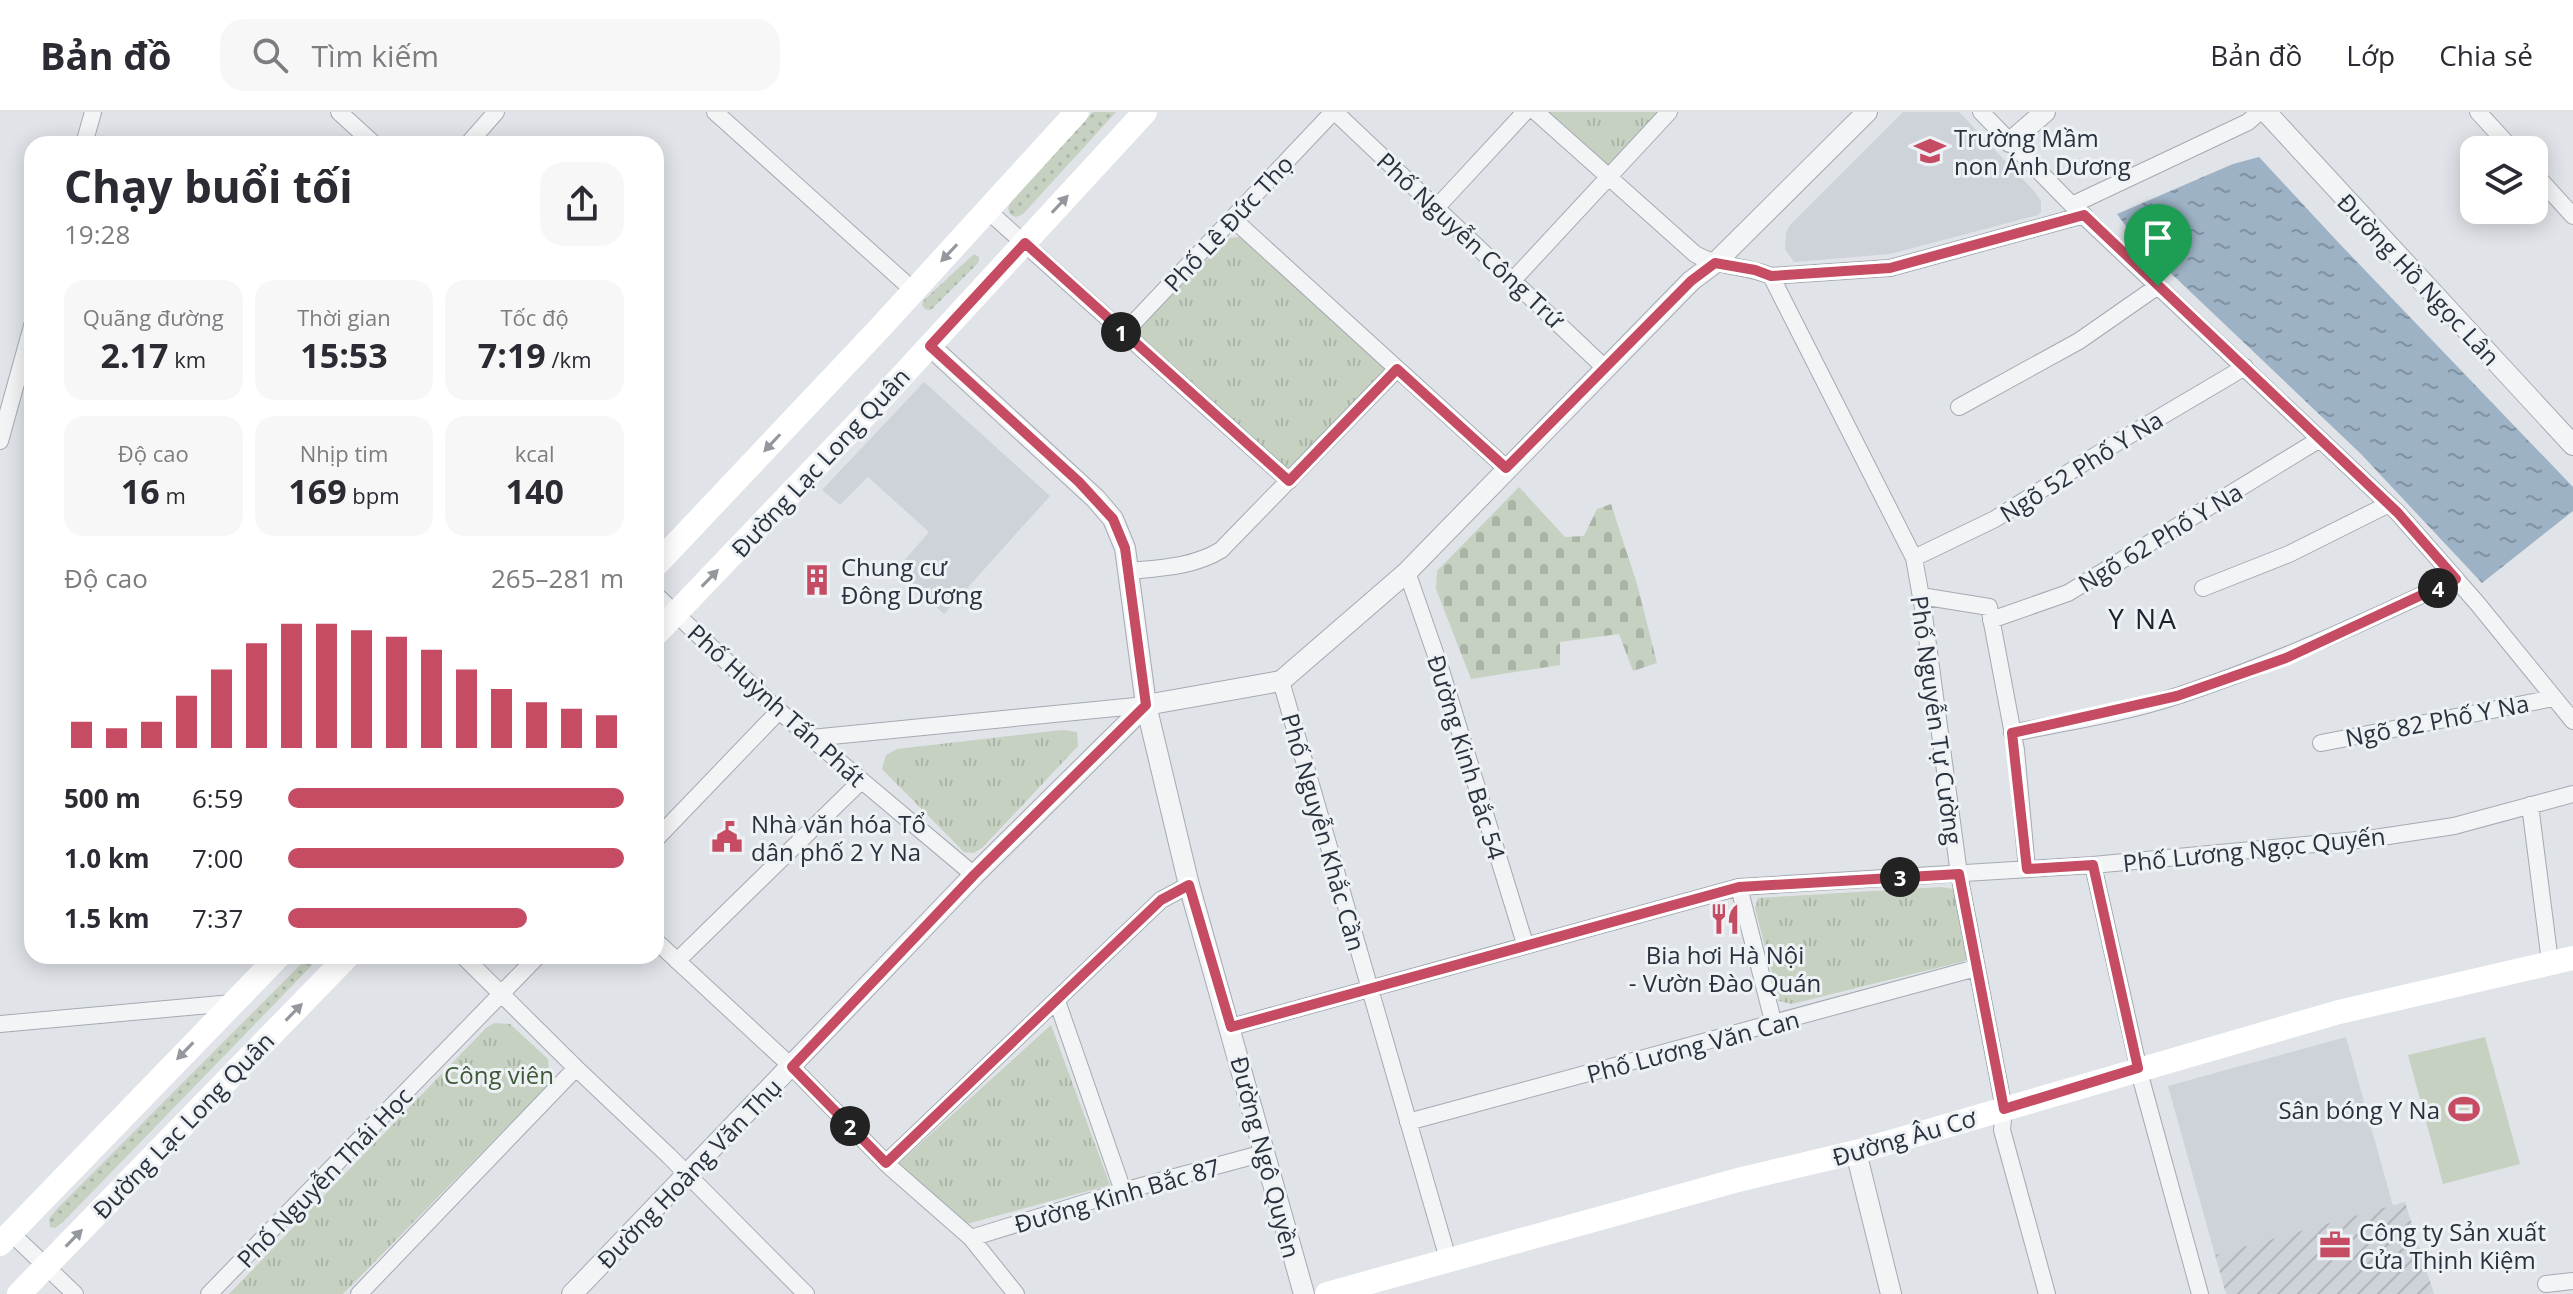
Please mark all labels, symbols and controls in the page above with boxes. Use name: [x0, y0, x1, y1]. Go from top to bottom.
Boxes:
search box: [220, 19, 780, 91]
text: Bản đồ: [40, 29, 172, 81]
icon: search: [248, 33, 292, 77]
text: Tìm kiếm: [312, 35, 439, 76]
text: Bản đồ: [2210, 36, 2302, 74]
text: Lớp: [2346, 36, 2395, 74]
text: Chia sẻ: [2439, 36, 2533, 74]
place label: Trường Mầm non Ánh Dương: [1954, 121, 2131, 182]
school or university icon: Trường Mầm non Ánh Dương: [1913, 134, 1947, 168]
map controls: [2460, 136, 2548, 224]
button: layers: [2460, 136, 2548, 224]
street label: Phố Nguyễn Công Trứ: [1370, 145, 1572, 336]
street label: Phố Lê Đức Thọ: [1156, 148, 1300, 298]
text: Chạy buổi tối: [64, 156, 353, 216]
button: share: [540, 162, 624, 246]
street label: Đường Hồ Ngọc Lân: [2330, 186, 2508, 372]
one-way arrow: [1051, 195, 1069, 214]
pin: [2124, 204, 2192, 286]
text: 19:28: [64, 216, 130, 252]
icon: arrive: [2136, 216, 2180, 260]
one-way arrow: [941, 243, 959, 262]
text: Quãng đường: [83, 302, 224, 332]
text: Thời gian: [297, 302, 391, 332]
text: Tốc độ: [500, 302, 569, 332]
pin: 1: [1101, 312, 1141, 352]
text: 1: [1115, 317, 1127, 347]
text: 2.17: [100, 332, 169, 378]
text: 15:53: [300, 332, 388, 378]
text: 7:19: [478, 332, 546, 378]
text: km: [169, 344, 206, 374]
text: /km: [546, 344, 592, 374]
street label: Đường Lạc Long Quân: [723, 360, 917, 564]
street label: Ngõ 52 Phố Y Na: [1993, 403, 2169, 529]
one-way arrow: [763, 433, 782, 452]
text: Độ cao: [118, 438, 189, 468]
text: Nhịp tim: [300, 438, 388, 468]
text: kcal: [515, 438, 555, 468]
text: 16: [121, 468, 160, 514]
text: 169: [288, 468, 347, 514]
text: 140: [506, 468, 564, 514]
street label: Ngõ 62 Phố Y Na: [2072, 475, 2248, 599]
text: m: [160, 480, 186, 510]
text: bpm: [347, 480, 400, 510]
place label: Chung cư Đông Dương: [841, 550, 983, 611]
text: Độ cao: [64, 560, 148, 596]
text: 265–281 m: [491, 560, 624, 596]
building icon: Chung cư Đông Dương: [800, 563, 834, 597]
pin: 4: [2418, 568, 2458, 608]
one-way arrow: [701, 569, 719, 588]
text: 4: [2432, 573, 2444, 603]
street label: Phố Nguyễn Tự Cường: [1903, 593, 1971, 847]
district label: Y NA: [2108, 599, 2178, 637]
street label: Phố Huỳnh Tấn Phát: [681, 616, 873, 794]
street label: Đường Kinh Bắc 54: [1420, 651, 1514, 864]
street label: Ngõ 82 Phố Y Na: [2342, 686, 2532, 754]
street label: Phố Nguyễn Khắc Cần: [1274, 709, 1374, 955]
text: 500 m: [64, 780, 141, 816]
text: 6:59: [192, 780, 243, 816]
place label: Nhà văn hóa Tổ dân phố 2 Y Na: [751, 807, 926, 868]
street label: Phố Lương Ngọc Quyến: [2121, 819, 2387, 879]
public building icon: Nhà văn hóa Tổ dân phố 2 Y Na: [710, 820, 744, 854]
text: 1.0 km: [64, 840, 150, 876]
text: 7:00: [192, 840, 243, 876]
pin: 3: [1880, 857, 1920, 897]
text: 3: [1894, 862, 1906, 892]
text: 1.5 km: [64, 900, 150, 936]
text: 7:37: [192, 900, 243, 936]
restaurant icon: Bia hơi Hà Nội - Vườn Đào Quán: [1708, 902, 1742, 936]
place label: Bia hơi Hà Nội - Vườn Đào Quán: [1629, 938, 1821, 999]
street label: Phố Lương Văn Can: [1583, 1002, 1803, 1090]
one-way arrow: [284, 1003, 302, 1022]
street label: Đường Lạc Long Quân: [85, 1024, 281, 1226]
one-way arrow: [177, 1042, 195, 1061]
street label: Đường Ngô Quyền: [1223, 1053, 1309, 1261]
park label: Công viên: [444, 1058, 554, 1091]
street label: Đường Hoàng Văn Thụ: [589, 1071, 789, 1275]
street label: Phố Nguyễn Thái Học: [229, 1079, 419, 1275]
sports icon: Sân bóng Y Na: [2447, 1092, 2481, 1126]
place label: Sân bóng Y Na: [2278, 1093, 2440, 1126]
street label: Đường Âu Cơ: [1828, 1100, 1981, 1173]
pin: 2: [830, 1106, 870, 1146]
text: 2: [844, 1111, 856, 1141]
street label: Đường Kinh Bắc 87: [1010, 1150, 1224, 1240]
place label: Công ty Sản xuất Cửa Thịnh Kiệm: [2359, 1215, 2546, 1276]
office icon: Công ty Sản xuất Cửa Thịnh Kiệm: [2318, 1228, 2352, 1262]
one-way arrow: [64, 1229, 82, 1248]

